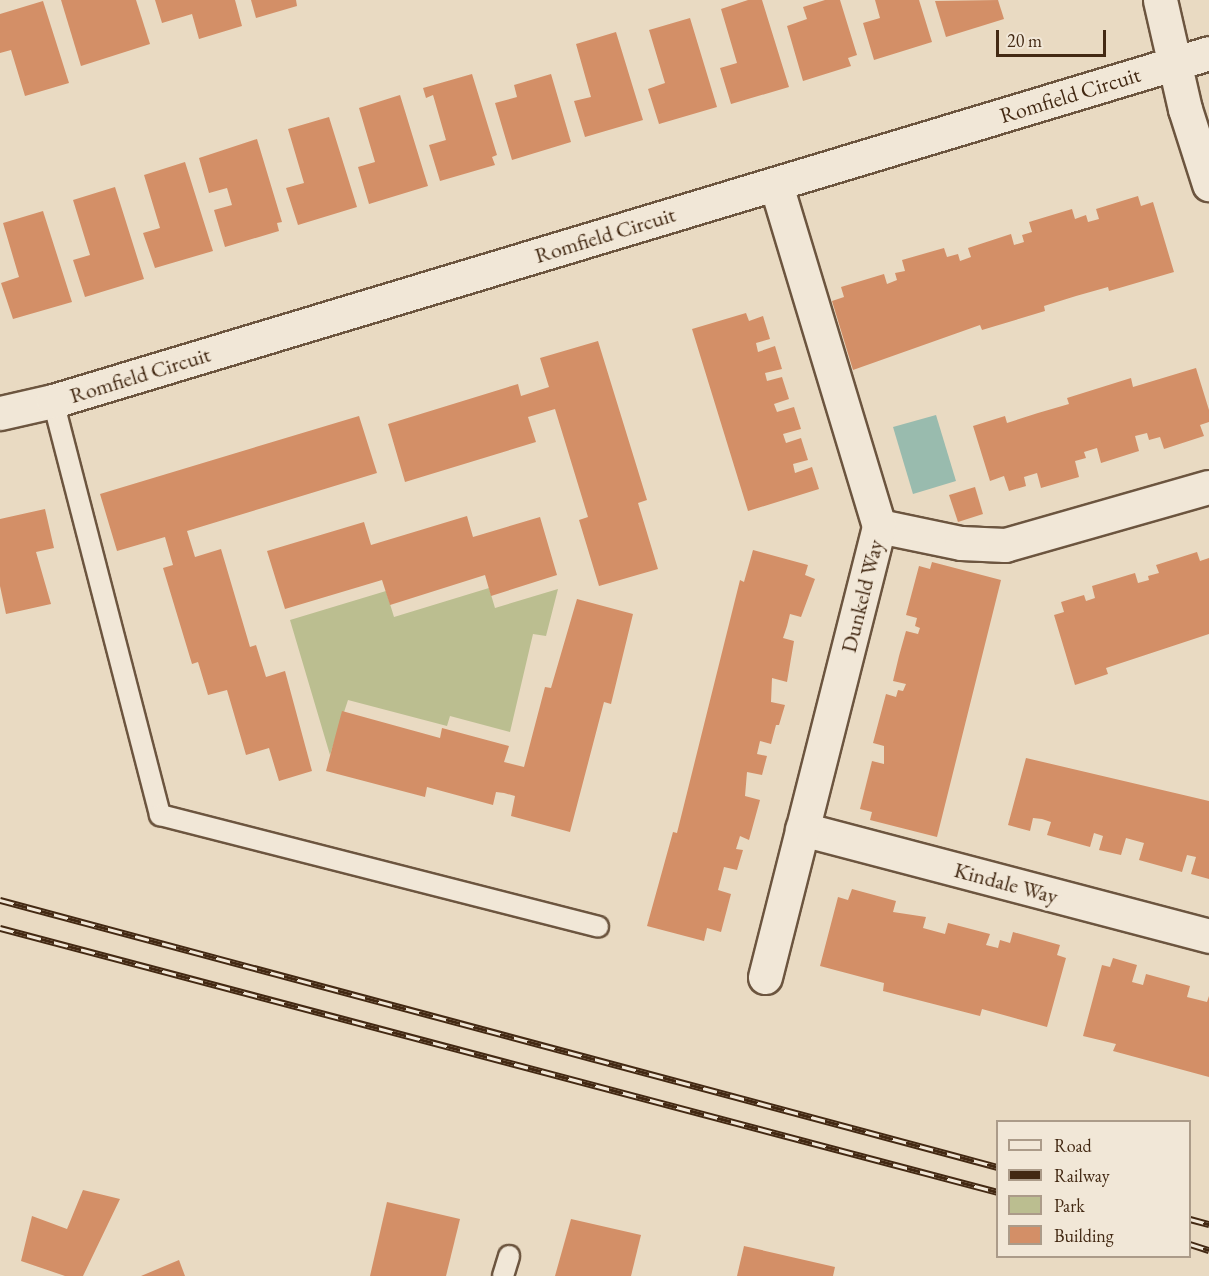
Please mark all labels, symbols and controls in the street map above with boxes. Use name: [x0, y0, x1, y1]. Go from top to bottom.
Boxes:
scale bar: [999, 18, 1108, 56]
text: 20 m: [1007, 29, 1042, 52]
street label: Romfield Circuit: [996, 61, 1144, 129]
street label: Romfield Circuit: [531, 201, 679, 269]
street label: Romfield Circuit: [66, 341, 214, 409]
street label: Dunkeld Way: [835, 537, 889, 655]
street label: Kindale Way: [951, 856, 1061, 910]
legend: [996, 1120, 1191, 1258]
text: Road: [1054, 1134, 1092, 1157]
text: Railway: [1054, 1164, 1110, 1187]
text: Park: [1054, 1194, 1085, 1217]
text: Building: [1054, 1224, 1114, 1247]

